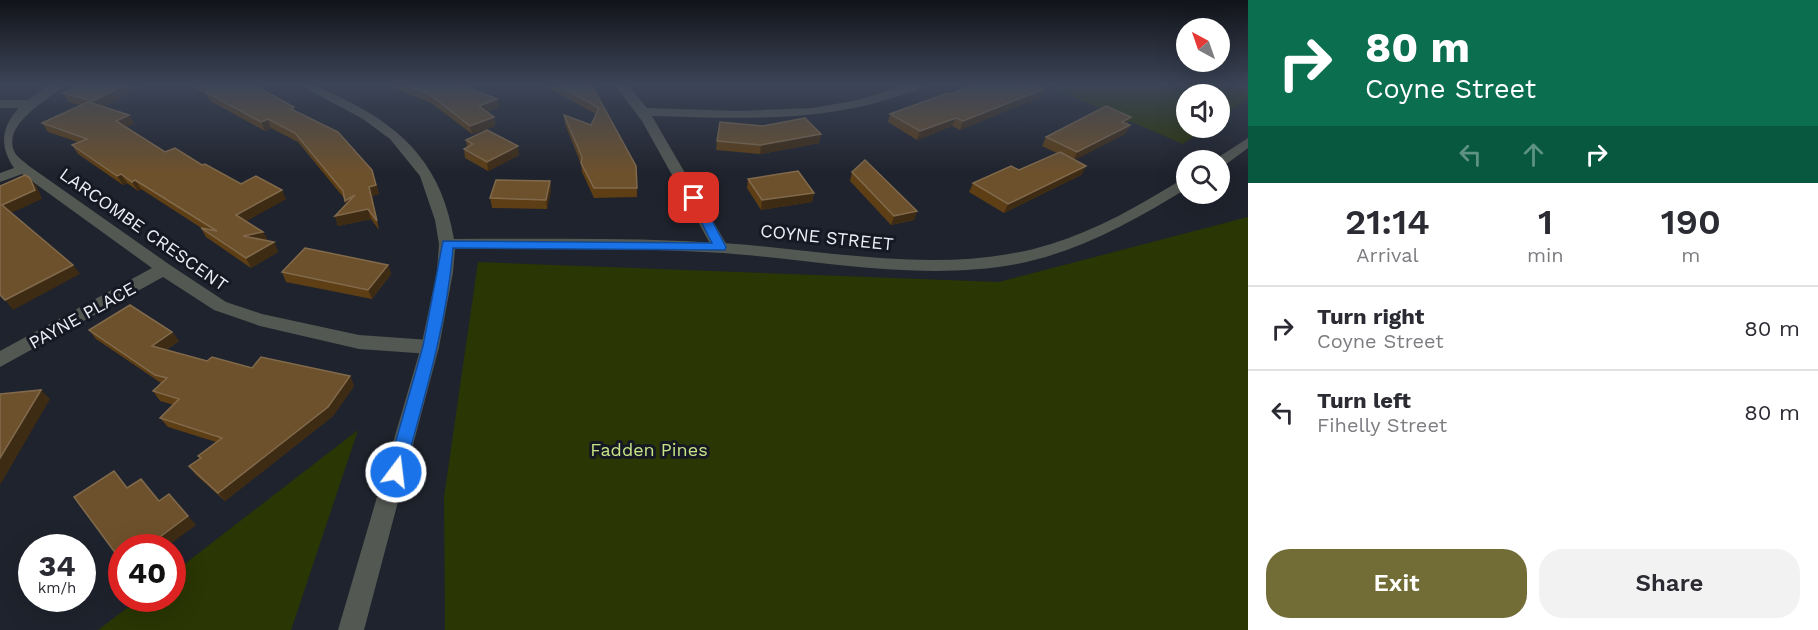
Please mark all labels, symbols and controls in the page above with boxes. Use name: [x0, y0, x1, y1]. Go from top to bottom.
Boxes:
north arrow: [1176, 18, 1230, 72]
map controls: [1176, 18, 1230, 204]
text: 80 m: [1365, 23, 1470, 72]
icon: right: [1266, 24, 1344, 102]
text: Coyne Street: [1365, 73, 1536, 105]
button: sound: [1176, 84, 1230, 138]
icon: left: [1454, 138, 1487, 171]
icon: ahead: [1517, 138, 1550, 171]
icon: right: [1580, 138, 1613, 171]
button: search: [1176, 150, 1230, 204]
street label: LARCOMBE CRESCENT: [56, 163, 232, 295]
pin: [668, 172, 719, 223]
icon: arrive: [677, 181, 710, 214]
text: 21:14: [1345, 201, 1430, 243]
text: 1: [1538, 201, 1553, 243]
text: 190: [1661, 201, 1721, 243]
street label: COYNE STREET: [759, 220, 895, 254]
text: Arrival: [1356, 243, 1419, 267]
text: min: [1527, 243, 1564, 267]
text: m: [1681, 243, 1700, 267]
street label: PAYNE PLACE: [25, 277, 139, 353]
text: Turn right: [1317, 304, 1424, 329]
icon: right: [1266, 312, 1299, 345]
text: 80 m: [1744, 316, 1800, 341]
text: Coyne Street: [1317, 329, 1444, 353]
text: Turn left: [1317, 388, 1411, 413]
icon: left: [1266, 396, 1299, 429]
text: 80 m: [1744, 400, 1800, 425]
text: Fihelly Street: [1317, 413, 1447, 437]
park label: Fadden Pines: [590, 439, 708, 460]
position arrow: [364, 440, 428, 504]
speed limit sign: 40: [108, 534, 186, 612]
text: 34: [38, 548, 76, 583]
button: Exit: [1266, 549, 1527, 618]
button: Share: [1539, 549, 1800, 618]
text: km/h: [38, 579, 76, 597]

